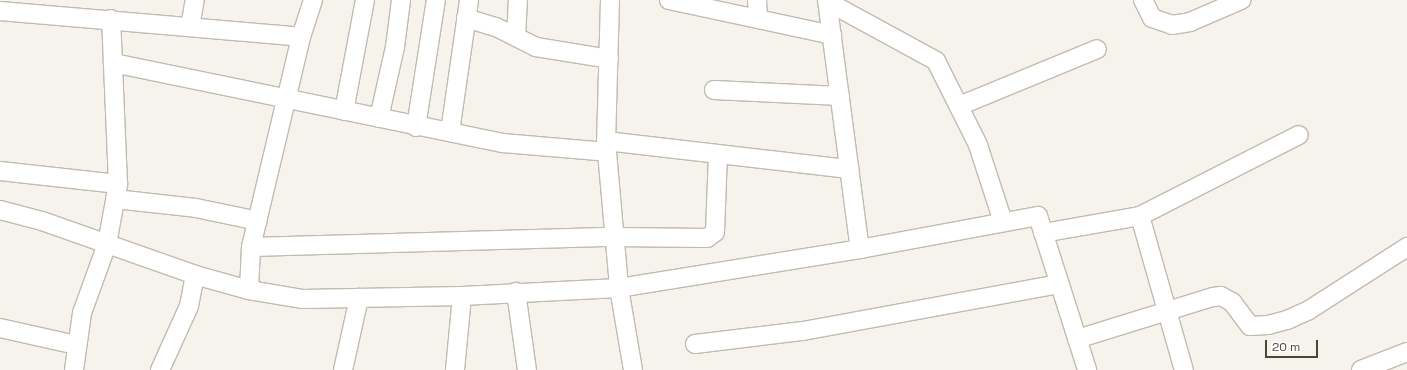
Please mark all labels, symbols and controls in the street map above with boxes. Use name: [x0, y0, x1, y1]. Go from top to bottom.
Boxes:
scale bar: [1267, 332, 1320, 358]
text: 20 m: [1272, 339, 1300, 355]

